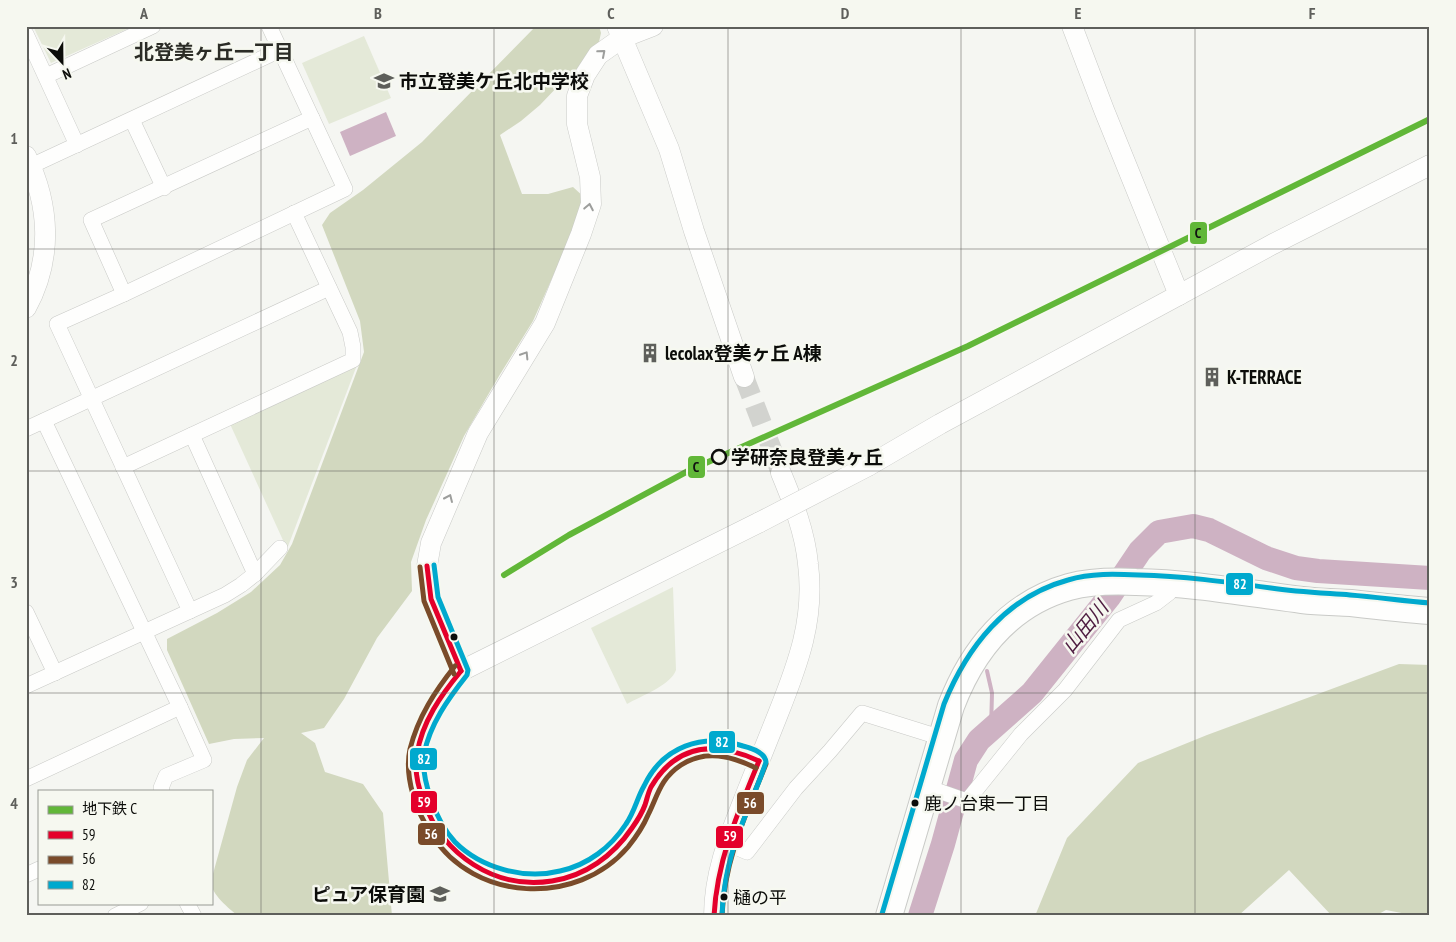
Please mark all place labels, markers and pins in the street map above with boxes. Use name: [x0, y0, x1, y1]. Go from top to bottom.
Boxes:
place label: 市立登美ケ丘北中学校: [399, 69, 589, 93]
school or university icon: 市立登美ケ丘北中学校: [373, 70, 395, 92]
place label: lecolax登美ヶ丘 A棟: [665, 341, 822, 365]
building icon: lecolax登美ヶ丘 A棟: [639, 342, 661, 364]
place label: K-TERRACE: [1227, 365, 1302, 389]
building icon: K-TERRACE: [1201, 366, 1223, 388]
place label: 学研奈良登美ヶ丘: [731, 445, 883, 469]
marker: 学研奈良登美ヶ丘: [711, 449, 727, 465]
unlabelled marker: [449, 632, 459, 642]
place label: 鹿ノ台東一丁目: [924, 792, 1050, 815]
marker: 鹿ノ台東一丁目: [910, 798, 920, 808]
place label: ピュア保育園: [311, 882, 425, 906]
school or university icon: ピュア保育園: [429, 883, 451, 905]
place label: 樋の平: [733, 886, 787, 909]
marker: 樋の平: [719, 892, 729, 902]

